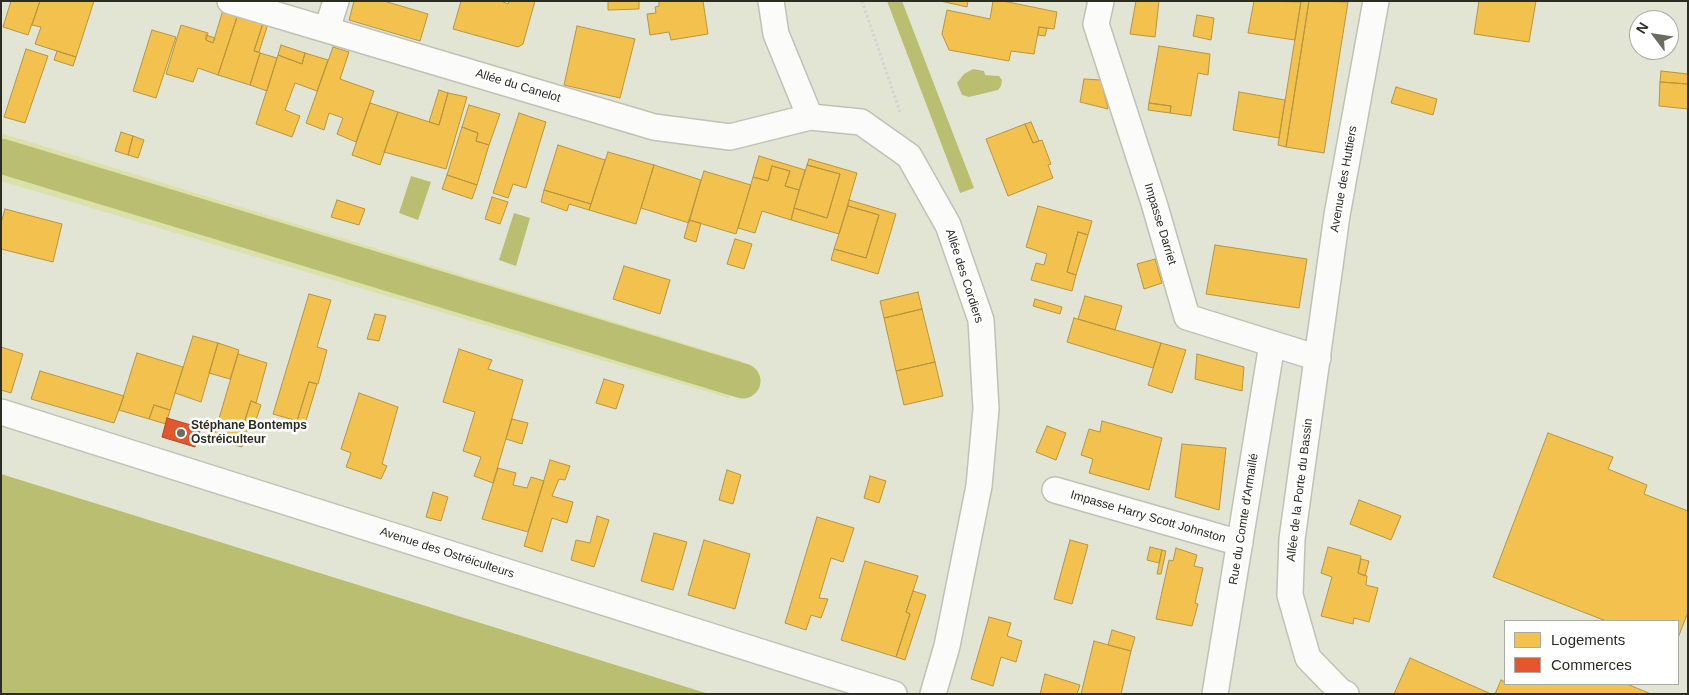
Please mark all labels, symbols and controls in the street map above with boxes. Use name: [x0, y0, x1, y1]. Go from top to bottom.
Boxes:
north arrow: [1629, 10, 1679, 60]
text: N: [1633, 19, 1651, 36]
street label: Allée du Canelot: [474, 66, 562, 106]
street label: Avenue des Huttiers: [1328, 125, 1360, 233]
street label: Impasse Darriet: [1141, 181, 1179, 267]
street label: Allée des Cordiers: [942, 227, 986, 325]
street label: Allée de la Porte du Bassin: [1284, 418, 1316, 562]
place label: Stéphane Bontemps Ostréiculteur: [191, 419, 307, 447]
marker: Stéphane Bontemps Ostréiculteur: [175, 427, 187, 439]
street label: Rue du Comte d'Armaillé: [1226, 452, 1262, 586]
street label: Impasse Harry Scott Johnston: [1069, 488, 1227, 546]
street label: Avenue des Ostréiculteurs: [378, 524, 516, 582]
legend: [1504, 620, 1679, 685]
text: Logements: [1551, 631, 1625, 648]
text: Commerces: [1551, 656, 1632, 673]

